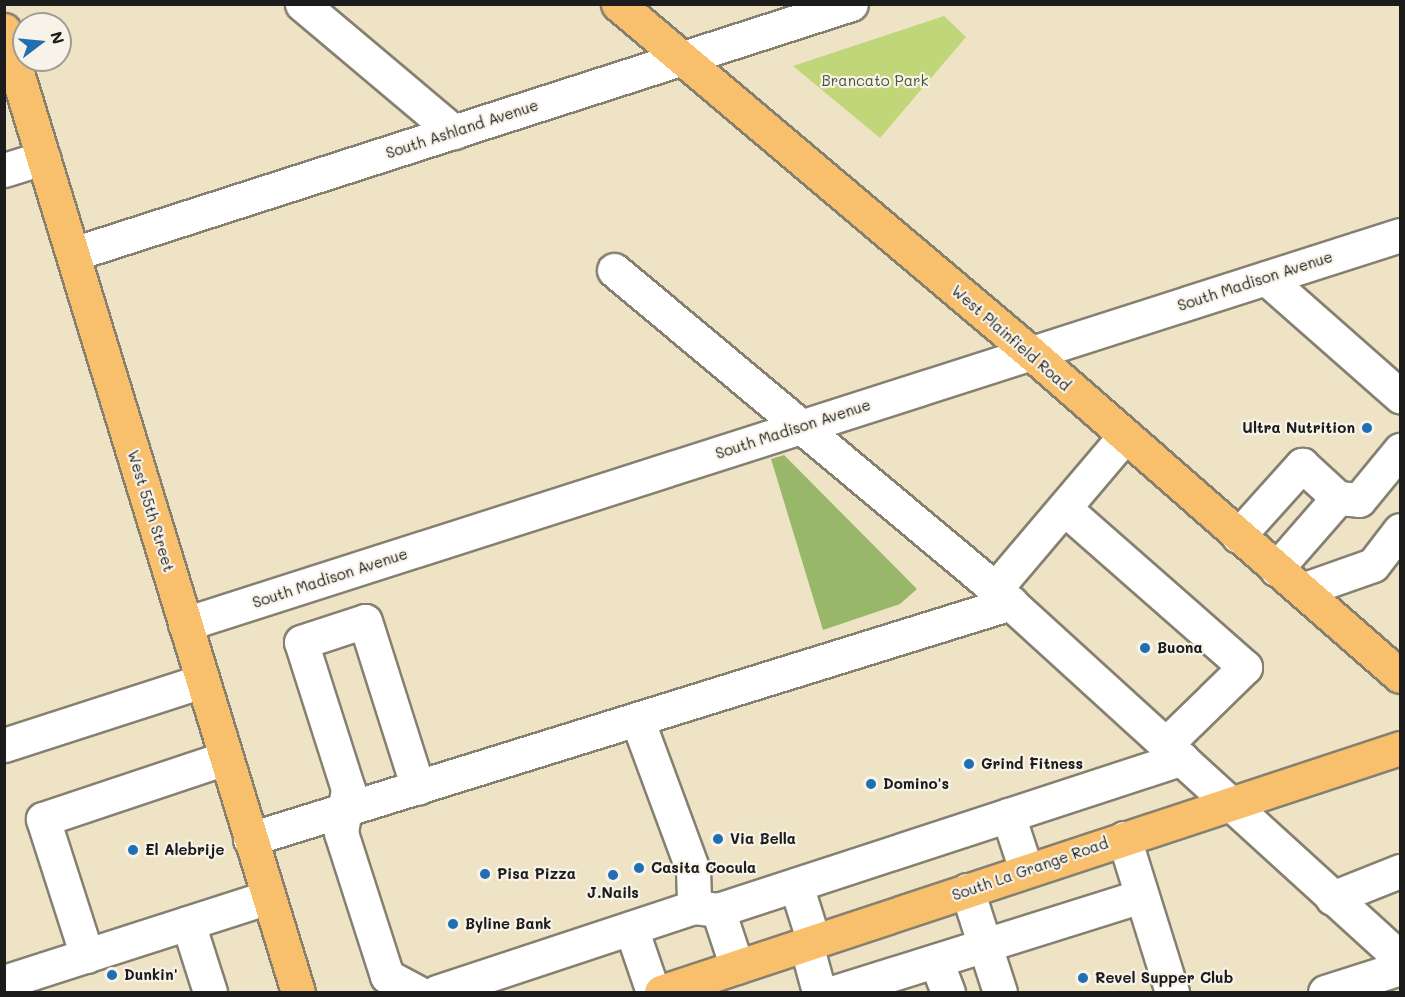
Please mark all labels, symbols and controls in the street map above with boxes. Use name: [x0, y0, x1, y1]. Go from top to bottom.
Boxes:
north arrow: [12, 12, 72, 72]
text: N: [46, 29, 70, 46]
park label: Brancato Park: [822, 72, 928, 90]
street label: South Ashland Avenue: [384, 96, 540, 162]
street label: South Madison Avenue: [1175, 247, 1335, 315]
street label: West Plainfield Road: [948, 282, 1074, 394]
street label: South Madison Avenue: [713, 395, 873, 463]
place label: Ultra Nutrition: [1242, 419, 1355, 437]
marker: Ultra Nutrition: [1360, 421, 1374, 435]
street label: West 55th Street: [124, 448, 178, 574]
street label: South Madison Avenue: [250, 544, 410, 612]
place label: Buona: [1157, 639, 1203, 657]
marker: Buona: [1138, 641, 1152, 655]
place label: Grind Fitness: [981, 755, 1083, 773]
marker: Grind Fitness: [962, 757, 976, 771]
place label: Domino's: [883, 775, 949, 793]
marker: Domino's: [864, 777, 878, 791]
place label: Via Bella: [730, 830, 796, 848]
marker: Via Bella: [711, 832, 725, 846]
street label: South La Grange Road: [950, 834, 1110, 904]
place label: El Alebrije: [145, 841, 224, 859]
marker: El Alebrije: [126, 843, 140, 857]
place label: Casita Cocula: [651, 859, 756, 877]
marker: Casita Cocula: [632, 861, 646, 875]
place label: Pisa Pizza: [497, 865, 576, 883]
marker: Pisa Pizza: [478, 867, 492, 881]
marker: J.Nails: [606, 868, 620, 882]
place label: J.Nails: [587, 884, 639, 902]
place label: Byline Bank: [465, 915, 551, 933]
marker: Byline Bank: [446, 917, 460, 931]
place label: Dunkin': [124, 966, 178, 984]
marker: Dunkin': [105, 968, 119, 982]
place label: Revel Supper Club: [1095, 969, 1233, 987]
marker: Revel Supper Club: [1076, 971, 1090, 985]

